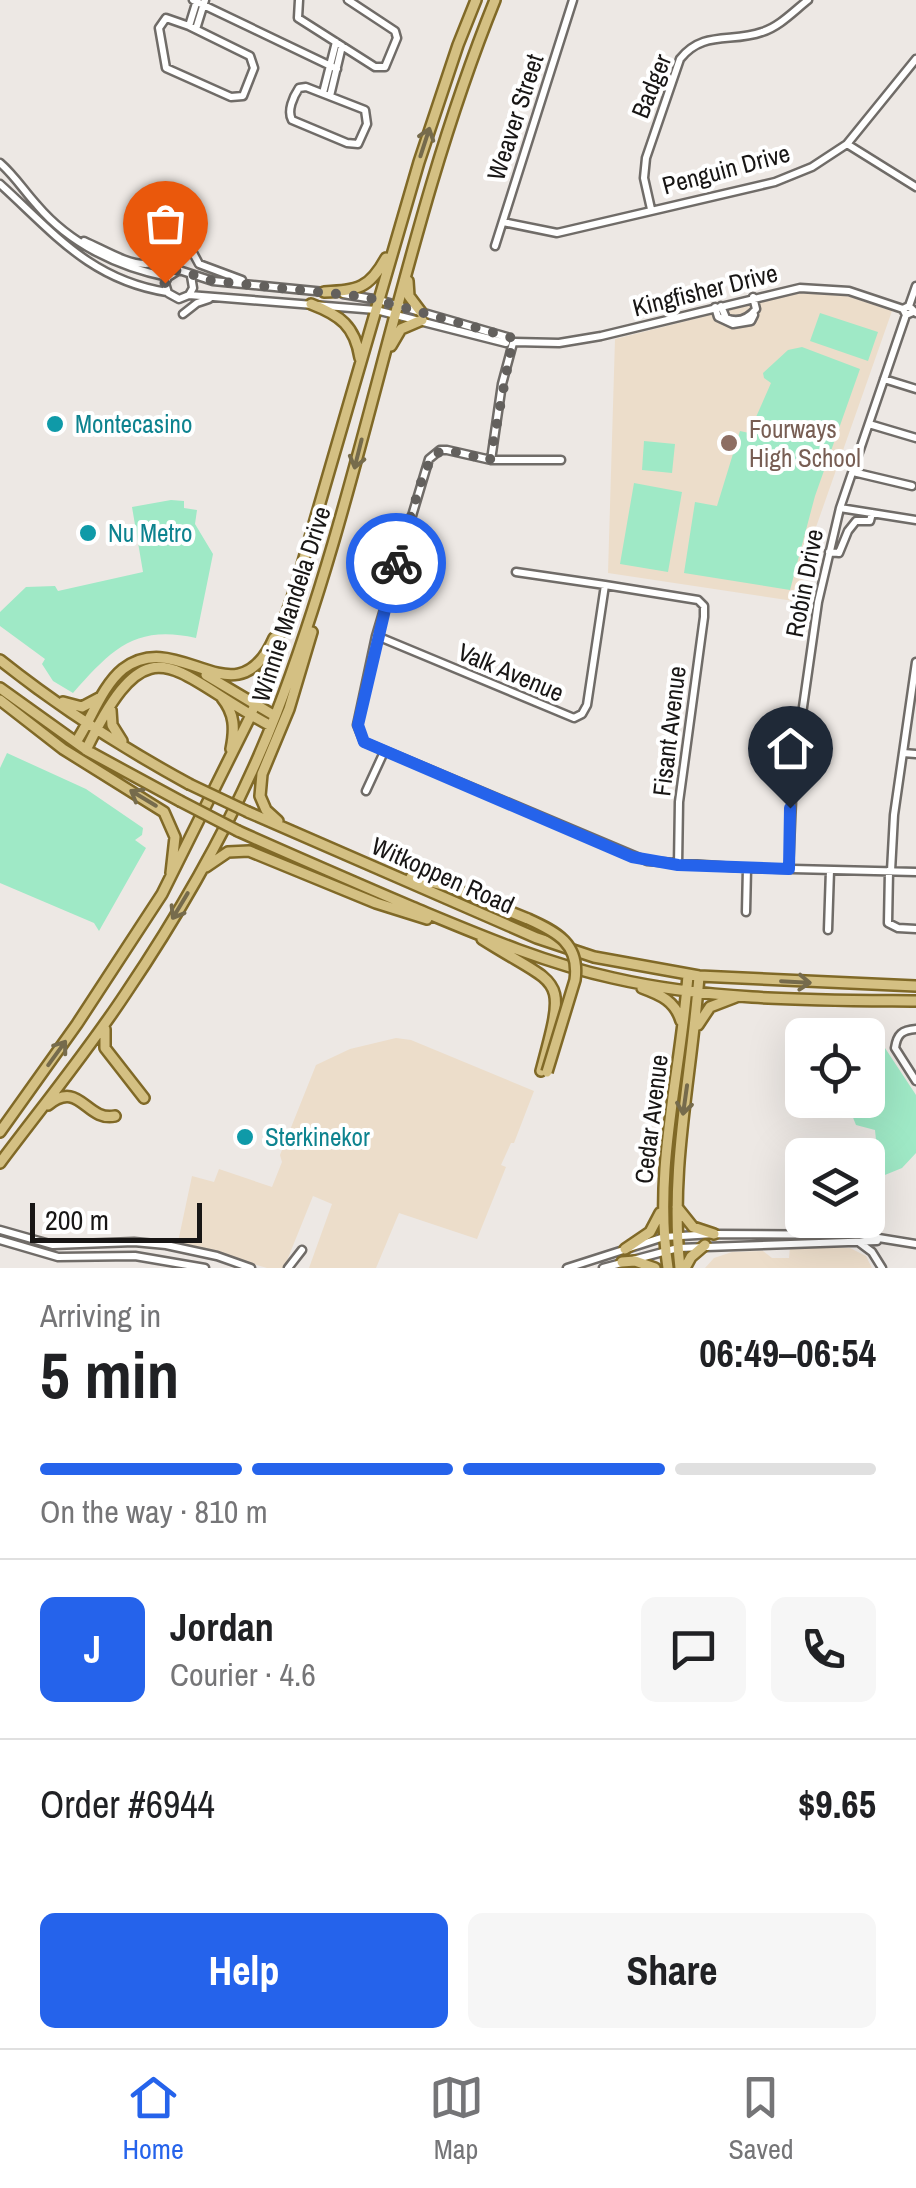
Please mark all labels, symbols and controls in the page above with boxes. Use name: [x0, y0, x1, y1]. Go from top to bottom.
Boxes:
street label: Weaver Street: [479, 49, 551, 184]
street label: Badger: [623, 49, 679, 123]
one-way arrow: [418, 126, 436, 158]
street label: Penguin Drive: [658, 136, 794, 202]
pin: [123, 181, 208, 284]
icon: bag: [138, 196, 193, 251]
street label: Kingfisher Drive: [629, 256, 781, 324]
place label: Montecasino: [75, 407, 192, 441]
place label: Fourways High School: [749, 412, 861, 475]
marker: Montecasino: [44, 413, 66, 435]
marker: Fourways High School: [718, 432, 740, 454]
one-way arrow: [348, 437, 366, 469]
street label: Winnie Mandela Drive: [243, 502, 339, 706]
courier: [346, 513, 446, 613]
place label: Nu Metro: [108, 516, 192, 550]
marker: Nu Metro: [77, 522, 99, 544]
street label: Robin Drive: [777, 526, 831, 640]
icon: bike: [369, 536, 424, 591]
street label: Valk Avenue: [453, 634, 569, 710]
street label: Fisant Avenue: [644, 664, 694, 798]
pin: [748, 706, 833, 809]
icon: home: [763, 721, 818, 776]
one-way arrow: [129, 788, 158, 808]
street label: Witkoppen Road: [366, 828, 520, 922]
one-way arrow: [170, 891, 190, 920]
one-way arrow: [779, 973, 812, 992]
map controls: [785, 1018, 885, 1238]
button: locate: [785, 1018, 885, 1118]
one-way arrow: [46, 1040, 67, 1067]
street label: Cedar Avenue: [626, 1053, 676, 1185]
one-way arrow: [676, 1084, 694, 1116]
place label: Sterkinekor: [265, 1120, 370, 1154]
marker: Sterkinekor: [234, 1126, 256, 1148]
button: layers: [785, 1138, 885, 1238]
scale bar: [30, 1198, 202, 1242]
text: 200 m: [45, 1201, 109, 1239]
text: Arriving in: [40, 1294, 161, 1337]
text: 06:49–06:54: [699, 1328, 876, 1379]
text: 5 min: [40, 1331, 179, 1418]
text: On the way · 810 m: [40, 1490, 268, 1533]
button: chat: [641, 1597, 746, 1702]
button: phone: [771, 1597, 876, 1702]
text: Jordan: [170, 1602, 274, 1653]
text: J: [84, 1624, 101, 1675]
text: Courier · 4.6: [170, 1653, 316, 1696]
text: Order #6944: [40, 1779, 215, 1830]
text: $9.65: [798, 1779, 876, 1830]
button: Help: [40, 1913, 448, 2028]
button: Share: [468, 1913, 876, 2028]
tab: Home: [122, 2070, 184, 2168]
tab: Map: [429, 2070, 484, 2168]
tab: Saved: [728, 2070, 794, 2168]

